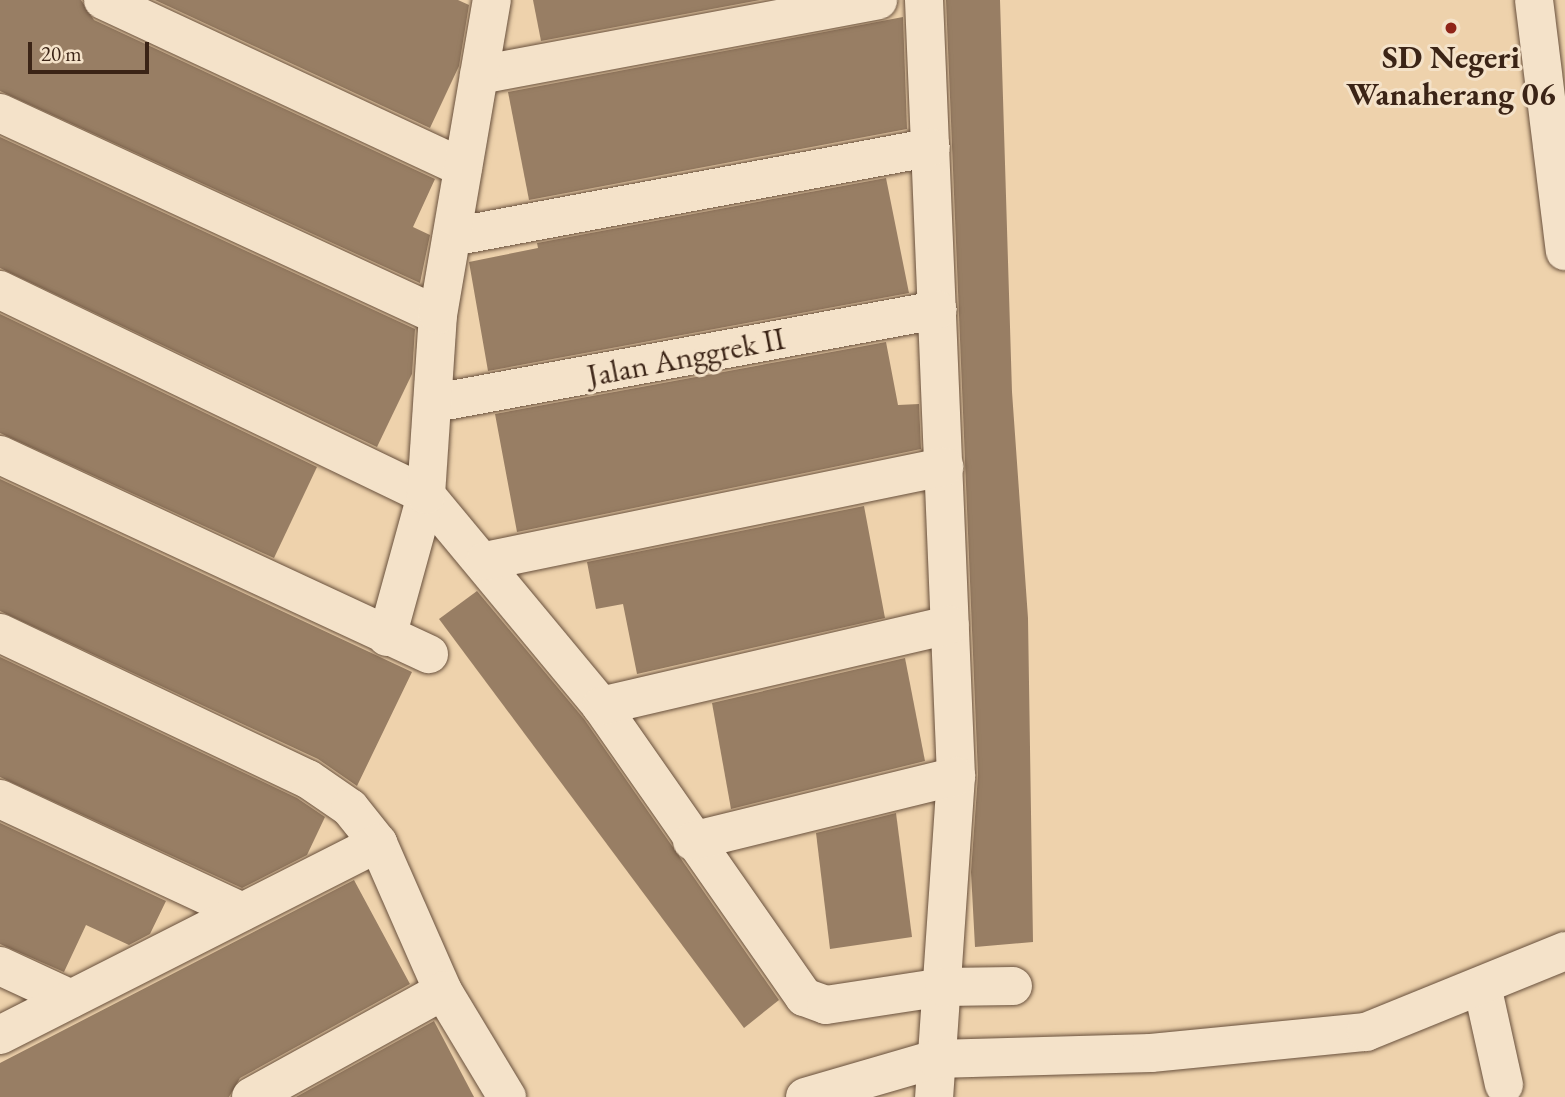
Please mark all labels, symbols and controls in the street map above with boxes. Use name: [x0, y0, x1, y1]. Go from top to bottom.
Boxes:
marker: SD Negeri Wanaherang 06: [1443, 20, 1459, 36]
scale bar: [32, 28, 152, 72]
place label: SD Negeri Wanaherang 06: [1346, 39, 1556, 114]
text: 20 m: [41, 40, 82, 67]
street label: Jalan Anggrek II: [584, 319, 788, 395]

